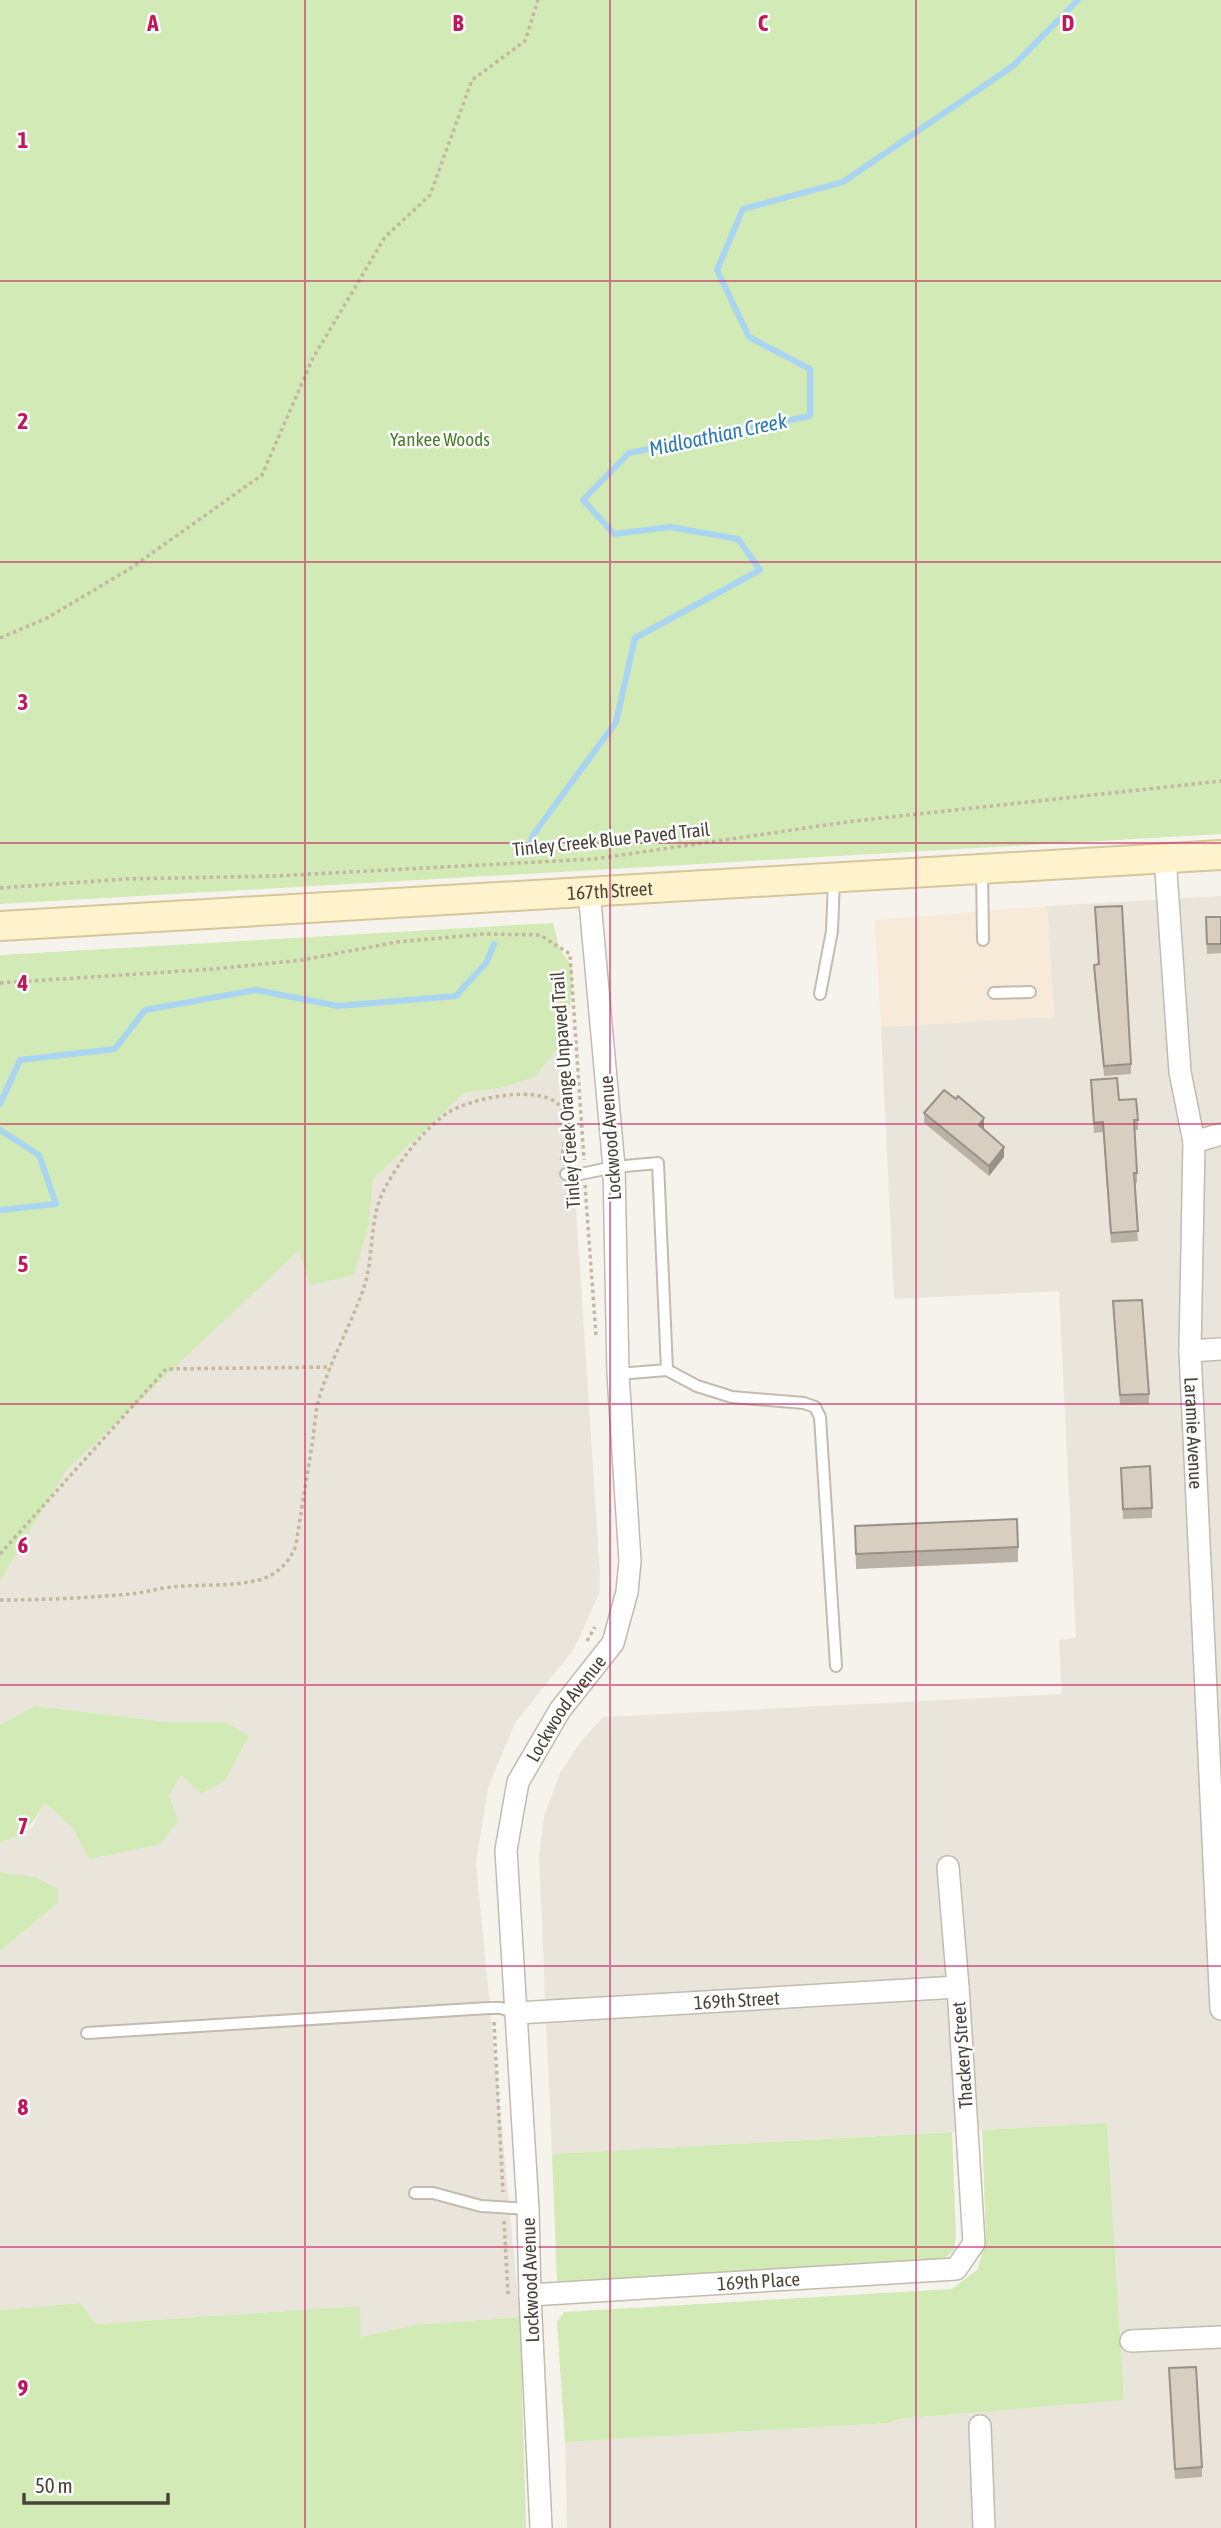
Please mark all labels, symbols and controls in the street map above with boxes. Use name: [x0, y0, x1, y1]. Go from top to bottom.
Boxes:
text: A: [146, 10, 159, 36]
text: B: [453, 10, 464, 36]
text: C: [758, 10, 769, 36]
text: D: [1062, 10, 1075, 36]
text: 1: [18, 127, 29, 153]
text: 2: [18, 408, 28, 434]
water label: Midloathian Creek: [647, 408, 790, 460]
park label: Yankee Woods: [390, 428, 490, 450]
text: 3: [18, 689, 28, 715]
street label: Tinley Creek Blue Paved Trail: [511, 818, 711, 860]
street label: 167th Street: [566, 877, 653, 904]
text: 4: [17, 970, 29, 996]
street label: Tinley Creek Orange Unpaved Trail: [546, 971, 584, 1209]
street label: Lockwood Avenue: [595, 1075, 625, 1201]
text: 5: [18, 1251, 29, 1277]
street label: Laramie Avenue: [1180, 1376, 1207, 1490]
text: 6: [18, 1532, 29, 1558]
street label: Lockwood Avenue: [521, 1651, 610, 1766]
text: 7: [18, 1813, 28, 1839]
street label: 169th Street: [693, 1987, 780, 2014]
street label: Thackery Street: [947, 2001, 977, 2109]
text: 8: [18, 2094, 29, 2120]
street label: Lockwood Avenue: [517, 2217, 543, 2343]
street label: 169th Place: [716, 2268, 801, 2295]
text: 9: [18, 2375, 29, 2401]
scale bar: [24, 2462, 168, 2506]
text: 50 m: [35, 2473, 73, 2497]

